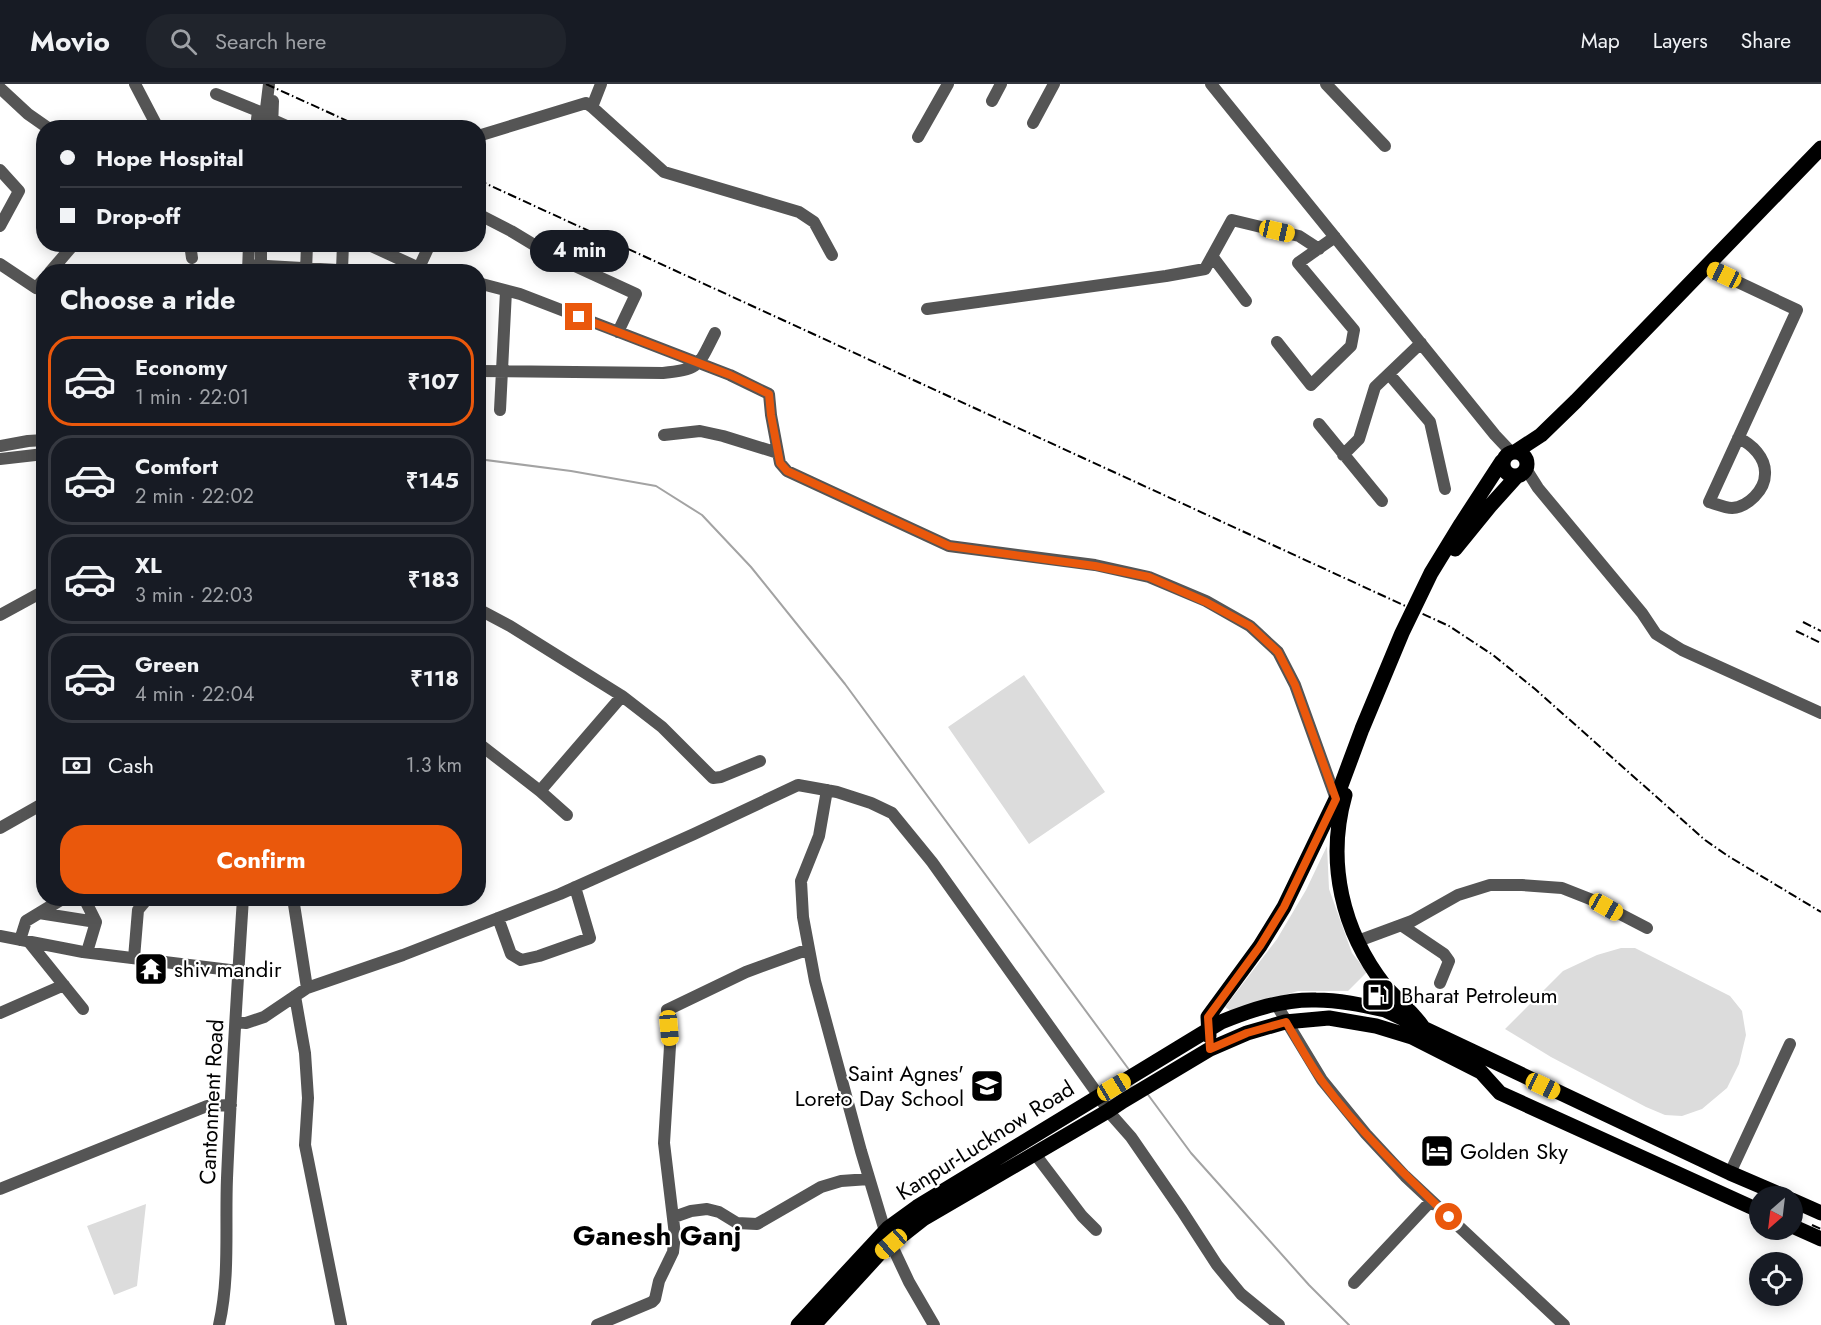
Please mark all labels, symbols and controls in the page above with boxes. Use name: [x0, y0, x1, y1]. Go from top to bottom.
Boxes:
search box: [146, 14, 566, 68]
text: Movio: [30, 21, 110, 62]
icon: search: [167, 25, 200, 58]
text: Search here: [215, 25, 326, 57]
text: Map: [1581, 26, 1620, 56]
text: Layers: [1653, 26, 1708, 56]
text: Share: [1741, 26, 1791, 56]
text: Hope Hospital: [96, 142, 244, 174]
text: Drop-off: [96, 200, 180, 232]
car: [1257, 218, 1297, 244]
callout: 4 min: [530, 230, 628, 272]
text: 4 min: [553, 236, 606, 265]
car: [1704, 259, 1744, 291]
text: Choose a ride: [60, 280, 235, 319]
route end: [565, 303, 592, 330]
text: Economy: [135, 351, 227, 383]
icon: car: [63, 354, 117, 408]
text: ₹107: [407, 365, 459, 397]
text: 1 min · 22:01: [135, 383, 249, 412]
text: Comfort: [135, 450, 218, 482]
icon: car: [63, 453, 117, 507]
text: ₹145: [406, 464, 459, 496]
text: 2 min · 22:02: [135, 482, 254, 511]
text: XL: [135, 549, 162, 581]
icon: car: [63, 552, 117, 606]
text: ₹183: [408, 563, 459, 595]
text: 3 min · 22:03: [135, 581, 253, 610]
text: Green: [135, 648, 199, 680]
icon: car: [63, 651, 117, 705]
text: ₹118: [410, 662, 459, 694]
text: 4 min · 22:04: [135, 680, 254, 709]
icon: cash: [60, 749, 93, 782]
text: Cash: [108, 749, 154, 781]
text: 1.3 km: [406, 751, 462, 780]
button: Confirm: [60, 825, 462, 894]
car: [1586, 890, 1626, 924]
temple icon: shiv mandir: [133, 951, 169, 987]
place label: shiv mandir: [174, 953, 282, 985]
fuel station icon: Bharat Petroleum: [1360, 977, 1396, 1013]
place label: Bharat Petroleum: [1401, 979, 1558, 1011]
car: [658, 1009, 680, 1047]
street label: Cantonment Road: [191, 1019, 231, 1185]
place label: Saint Agnes' Loreto Day School: [795, 1057, 964, 1114]
school or university icon: Saint Agnes' Loreto Day School: [969, 1068, 1005, 1104]
car: [1094, 1070, 1134, 1104]
car: [1523, 1070, 1563, 1102]
street label: Kanpur-Lucknow Road: [890, 1072, 1080, 1208]
hotel icon: Golden Sky: [1419, 1133, 1455, 1169]
place label: Golden Sky: [1460, 1135, 1568, 1167]
north arrow: [1749, 1186, 1803, 1240]
map controls: [1749, 1186, 1803, 1306]
route start: [1435, 1203, 1462, 1230]
district label: Ganesh Ganj: [573, 1215, 741, 1256]
car: [872, 1225, 910, 1263]
button: locate: [1749, 1252, 1803, 1306]

